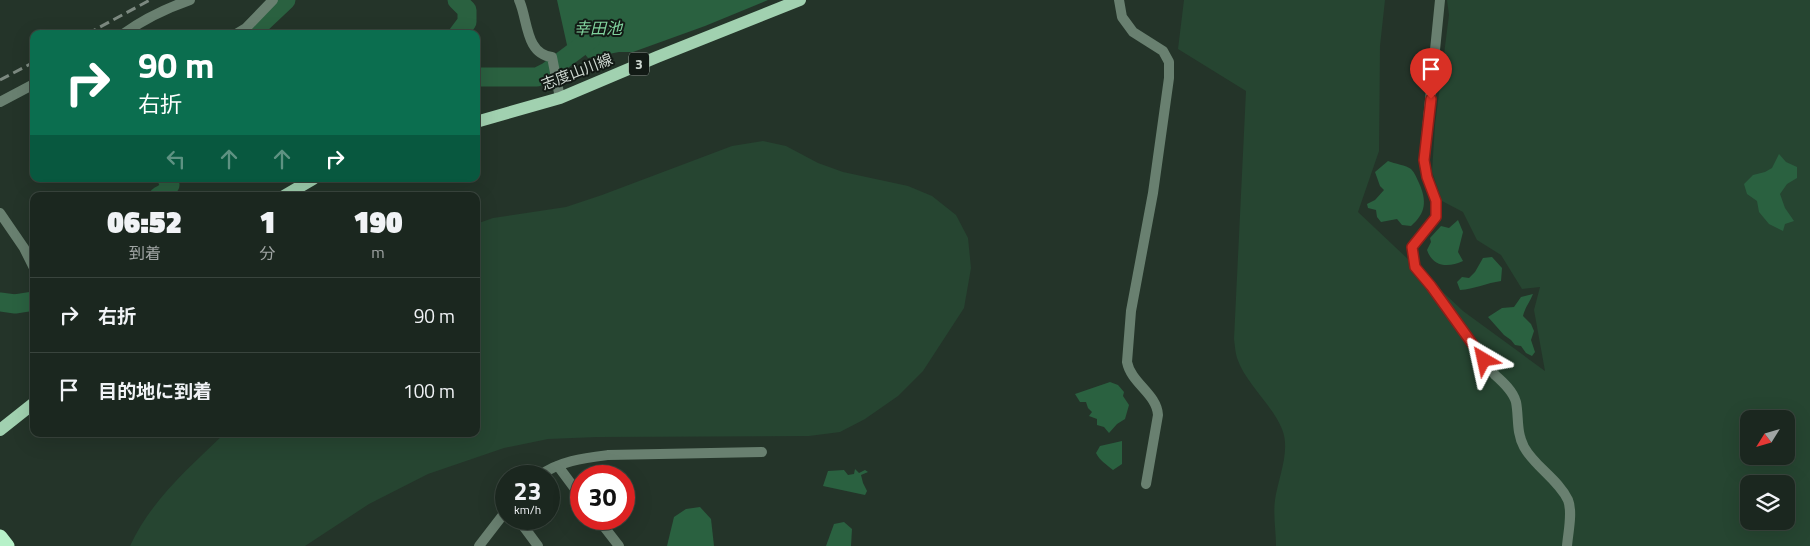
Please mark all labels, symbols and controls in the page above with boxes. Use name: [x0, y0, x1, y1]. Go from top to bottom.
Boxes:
water label: 幸田池: [574, 16, 624, 40]
text: 90 m: [138, 38, 214, 92]
street label: 志度山川線: [538, 47, 616, 96]
pin: [1410, 48, 1452, 99]
icon: right: [55, 50, 120, 115]
road number: 3: [629, 52, 649, 76]
icon: arrive: [1417, 55, 1445, 83]
text: 右折: [138, 87, 182, 121]
icon: left: [162, 145, 190, 173]
icon: ahead: [215, 145, 243, 173]
icon: ahead: [268, 145, 296, 173]
icon: right: [321, 145, 349, 173]
text: 06:52: [107, 199, 182, 245]
text: 1: [259, 199, 276, 245]
text: 190: [353, 199, 403, 245]
text: m: [371, 240, 385, 264]
text: 到着: [129, 241, 161, 265]
text: 分: [260, 241, 276, 265]
icon: right: [55, 301, 83, 329]
text: 右折: [98, 301, 136, 330]
text: 90 m: [414, 301, 455, 330]
position arrow: [1457, 333, 1509, 385]
icon: arrive: [55, 376, 83, 404]
text: 目的地に到着: [98, 376, 212, 405]
text: 100 m: [403, 376, 455, 405]
north arrow: [1740, 410, 1795, 465]
map controls: [1740, 410, 1795, 530]
speed limit sign: 30: [570, 465, 635, 530]
text: 23: [513, 472, 542, 510]
button: layers: [1740, 475, 1795, 530]
text: km/h: [514, 500, 541, 519]

